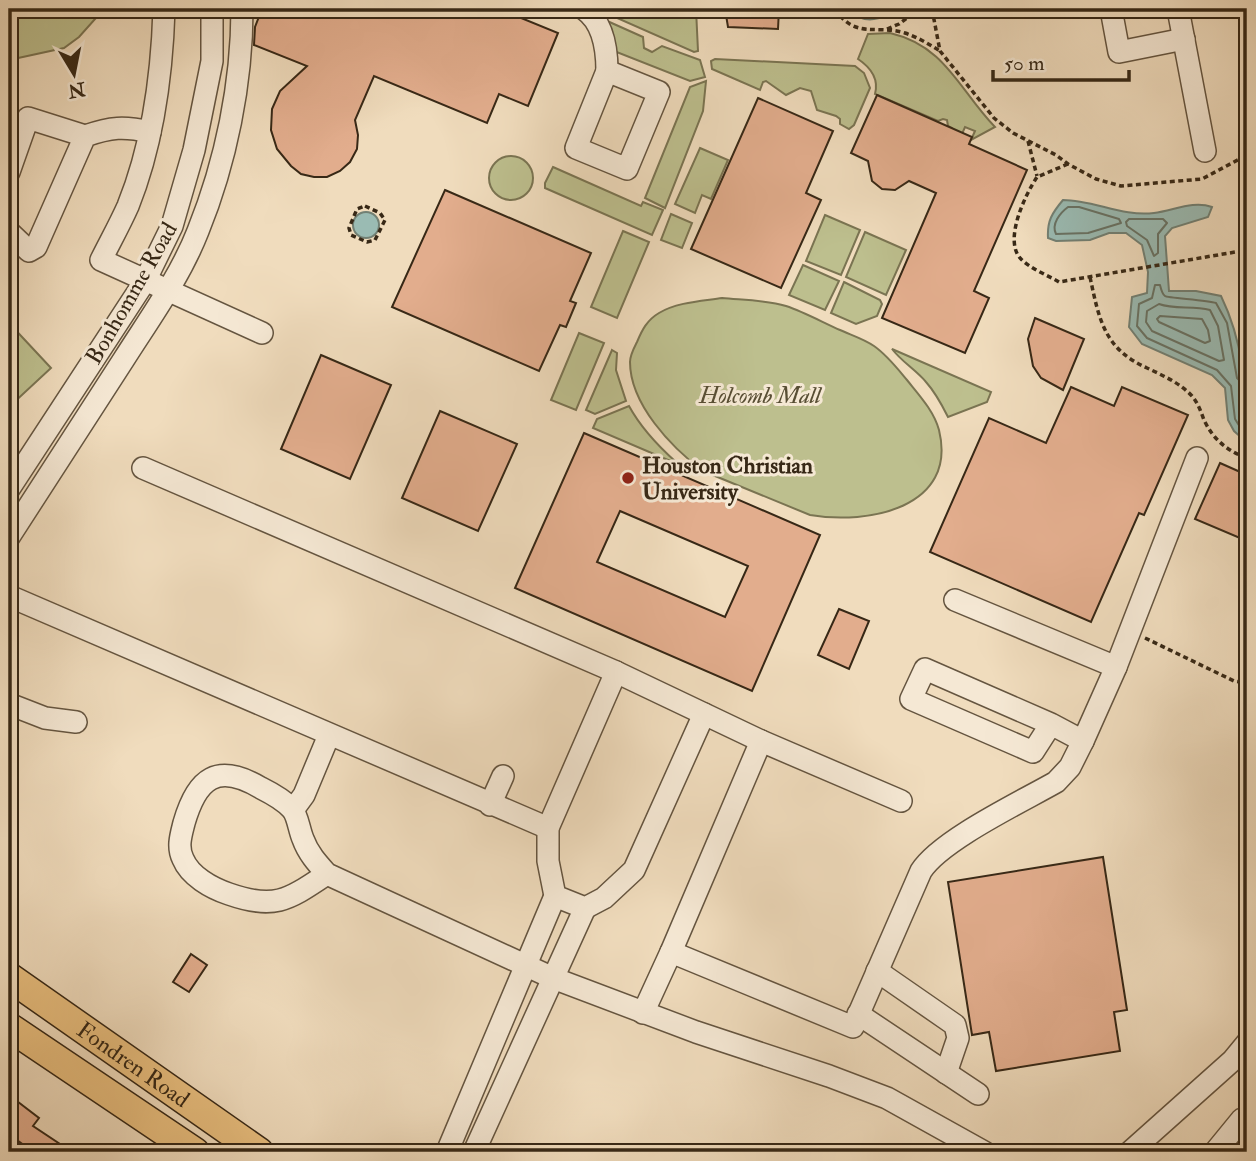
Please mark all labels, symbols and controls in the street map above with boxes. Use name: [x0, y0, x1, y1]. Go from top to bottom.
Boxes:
north arrow: [38, 38, 108, 108]
scale bar: [993, 38, 1130, 82]
text: 50 m: [1004, 50, 1045, 77]
text: N: [65, 76, 88, 103]
street label: Bonhomme Road: [79, 217, 184, 369]
park label: Holcomb Mall: [698, 381, 822, 410]
place label: Houston Christian University: [642, 451, 813, 507]
marker: Houston Christian University: [620, 470, 636, 486]
street label: Fondren Road: [71, 1015, 195, 1114]

